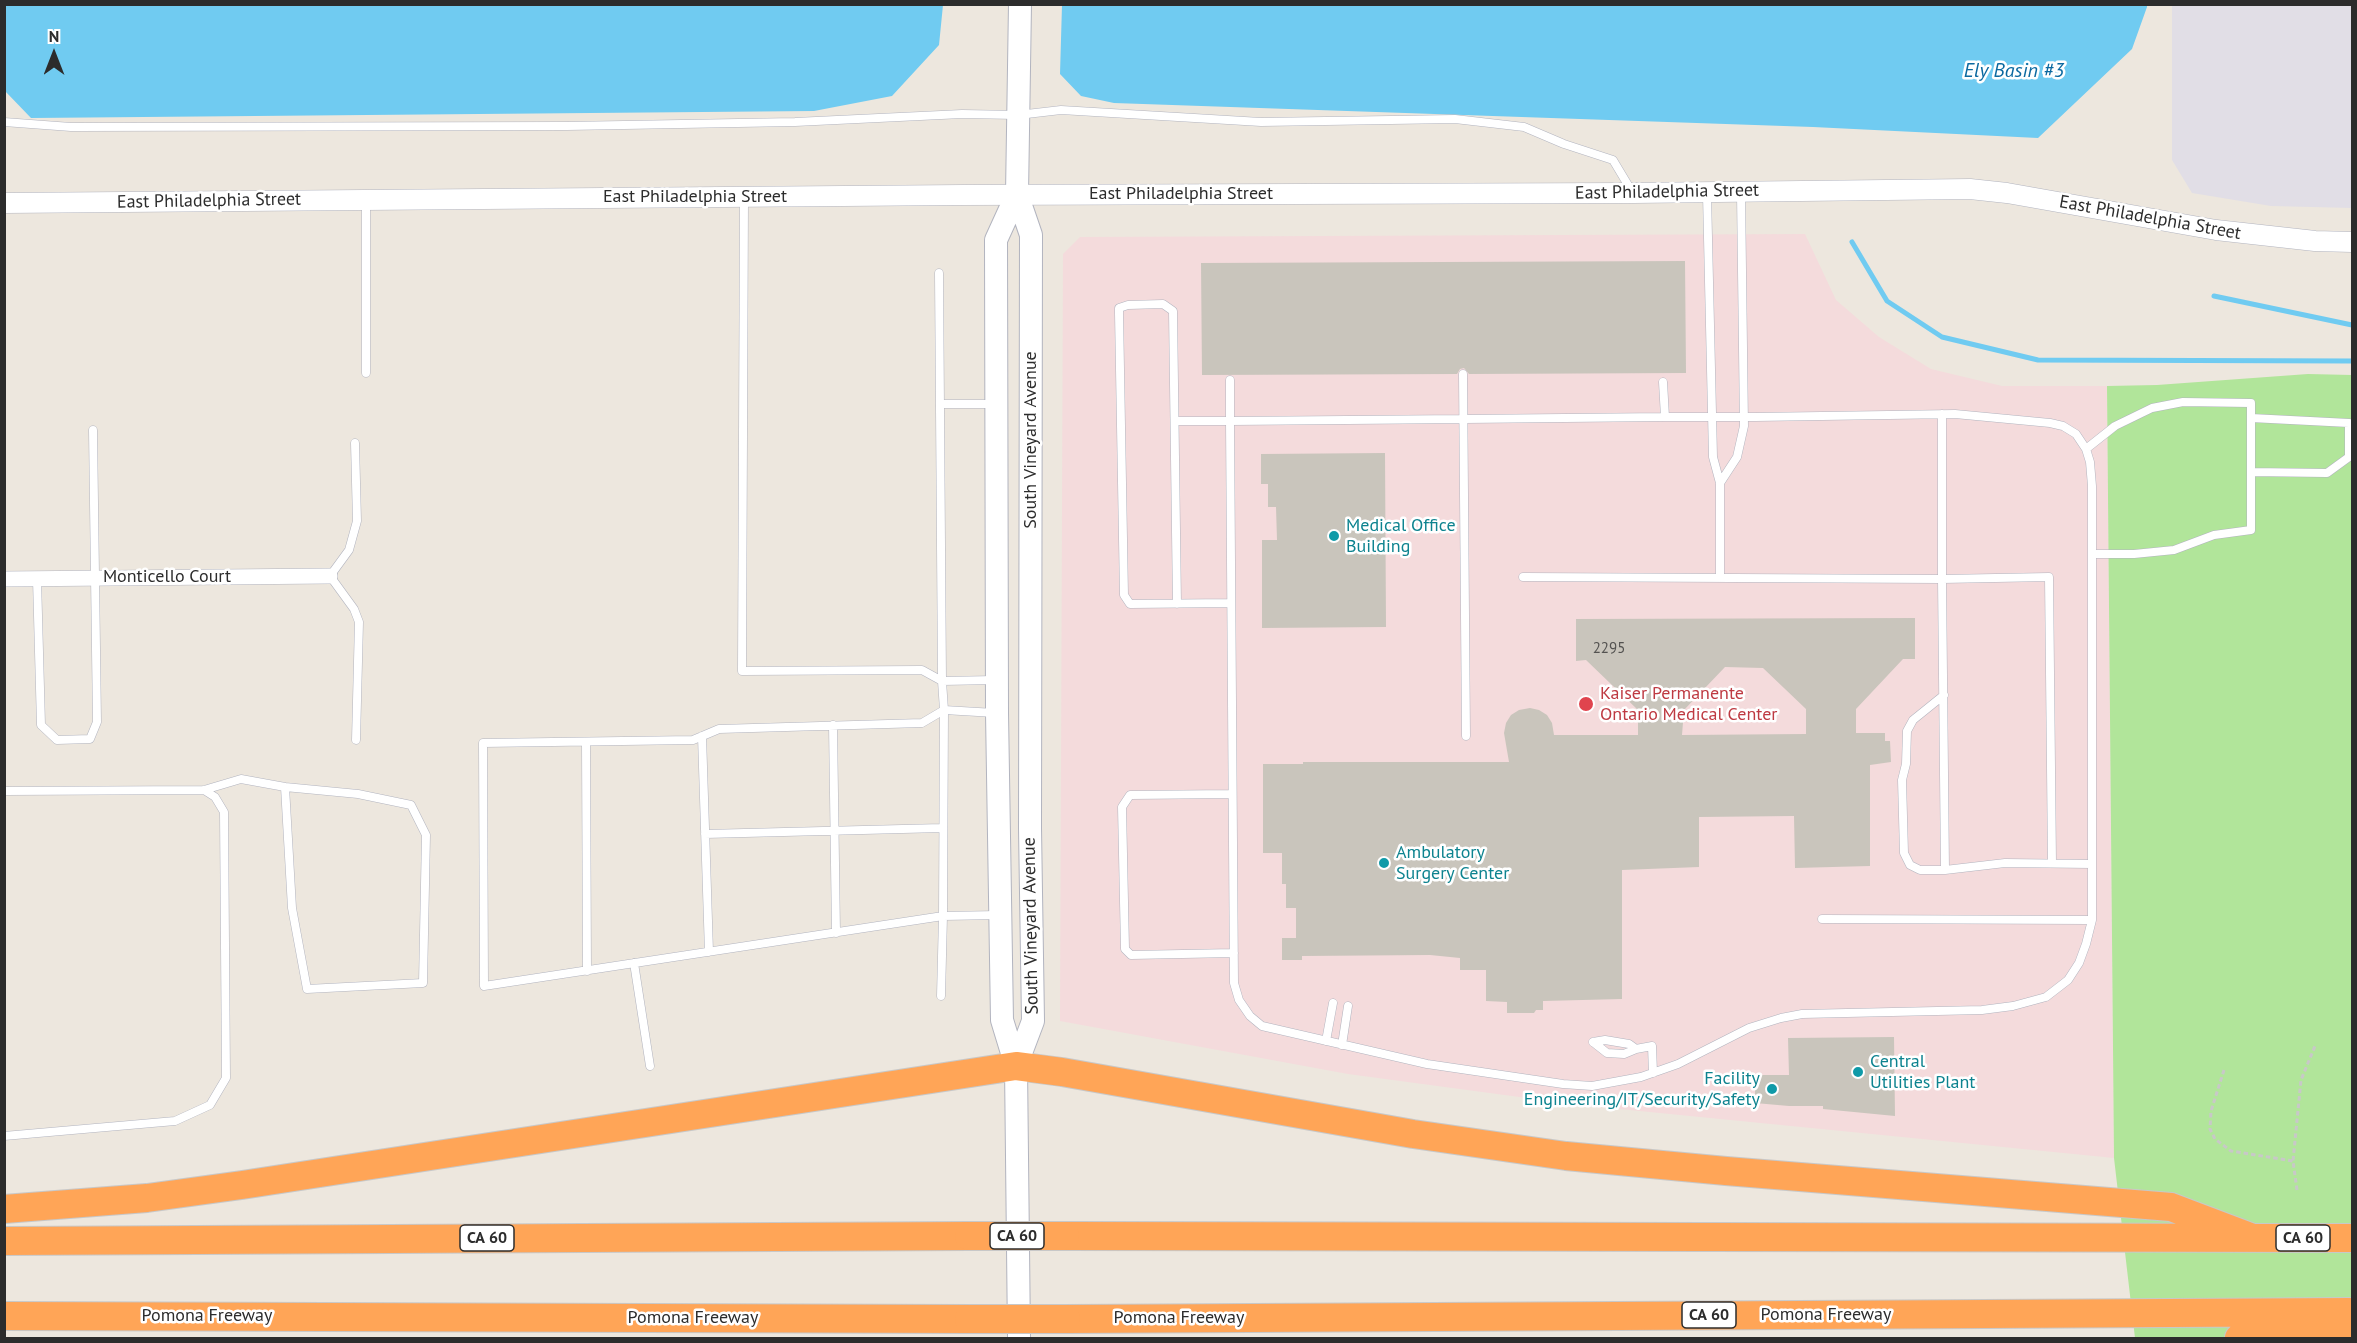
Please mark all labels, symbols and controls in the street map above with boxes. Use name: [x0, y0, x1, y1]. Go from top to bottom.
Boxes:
north arrow: [24, 24, 84, 84]
text: N: [49, 26, 59, 46]
water label: Ely Basin #3: [1964, 59, 2064, 83]
street label: East Philadelphia Street: [1575, 180, 1759, 204]
street label: East Philadelphia Street: [1089, 183, 1273, 205]
street label: East Philadelphia Street: [603, 186, 787, 208]
street label: East Philadelphia Street: [117, 189, 301, 213]
street label: East Philadelphia Street: [2057, 191, 2243, 245]
street label: South Vineyard Avenue: [1020, 351, 1042, 529]
place label: Medical Office Building: [1346, 515, 1456, 558]
marker: Medical Office Building: [1327, 529, 1341, 543]
street label: Monticello Court: [103, 566, 231, 588]
house number: 2295: [1593, 640, 1625, 658]
place label: Kaiser Permanente Ontario Medical Center: [1600, 683, 1777, 726]
marker: Kaiser Permanente Ontario Medical Center: [1577, 695, 1595, 713]
street label: South Vineyard Avenue: [1019, 837, 1043, 1015]
place label: Ambulatory Surgery Center: [1396, 842, 1509, 884]
marker: Ambulatory Surgery Center: [1377, 856, 1391, 870]
place label: Central Utilities Plant: [1870, 1051, 1975, 1094]
marker: Central Utilities Plant: [1851, 1065, 1865, 1079]
place label: Facility Engineering/IT/Security/Safety: [1524, 1068, 1760, 1110]
marker: Facility Engineering/IT/Security/Safety: [1765, 1082, 1779, 1096]
road number: CA 60: [990, 1223, 1044, 1249]
road number: CA 60: [460, 1225, 514, 1251]
road number: CA 60: [2276, 1225, 2330, 1251]
road number: CA 60: [1682, 1302, 1736, 1328]
street label: Pomona Freeway: [1761, 1304, 1891, 1326]
street label: Pomona Freeway: [142, 1305, 272, 1327]
street label: Pomona Freeway: [628, 1307, 758, 1329]
street label: Pomona Freeway: [1114, 1307, 1244, 1329]

